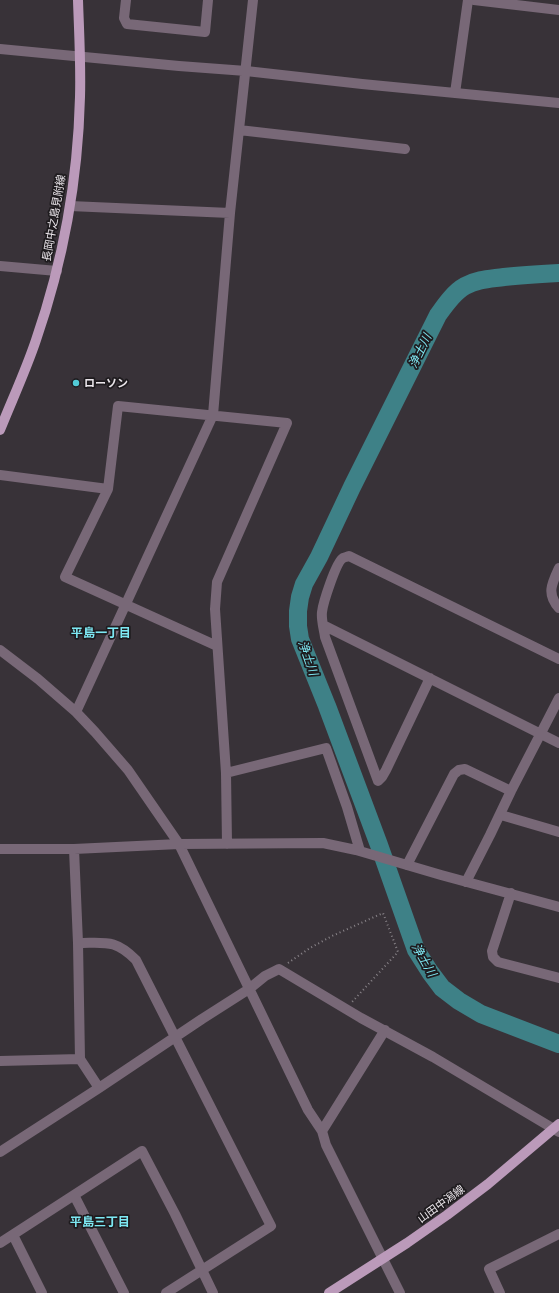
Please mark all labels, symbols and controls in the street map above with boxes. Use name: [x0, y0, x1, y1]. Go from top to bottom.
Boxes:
street label: 長岡中之島見附線: [40, 174, 68, 262]
water label: 浄土川: [406, 332, 434, 370]
place label: ローソン: [84, 376, 128, 390]
marker: ローソン: [71, 378, 81, 388]
district label: 平島一丁目: [71, 626, 131, 640]
water label: 浄土川: [295, 639, 321, 677]
water label: 浄土川: [409, 941, 439, 979]
street label: 山田中潟線: [415, 1182, 467, 1226]
district label: 平島三丁目: [70, 1215, 130, 1229]

